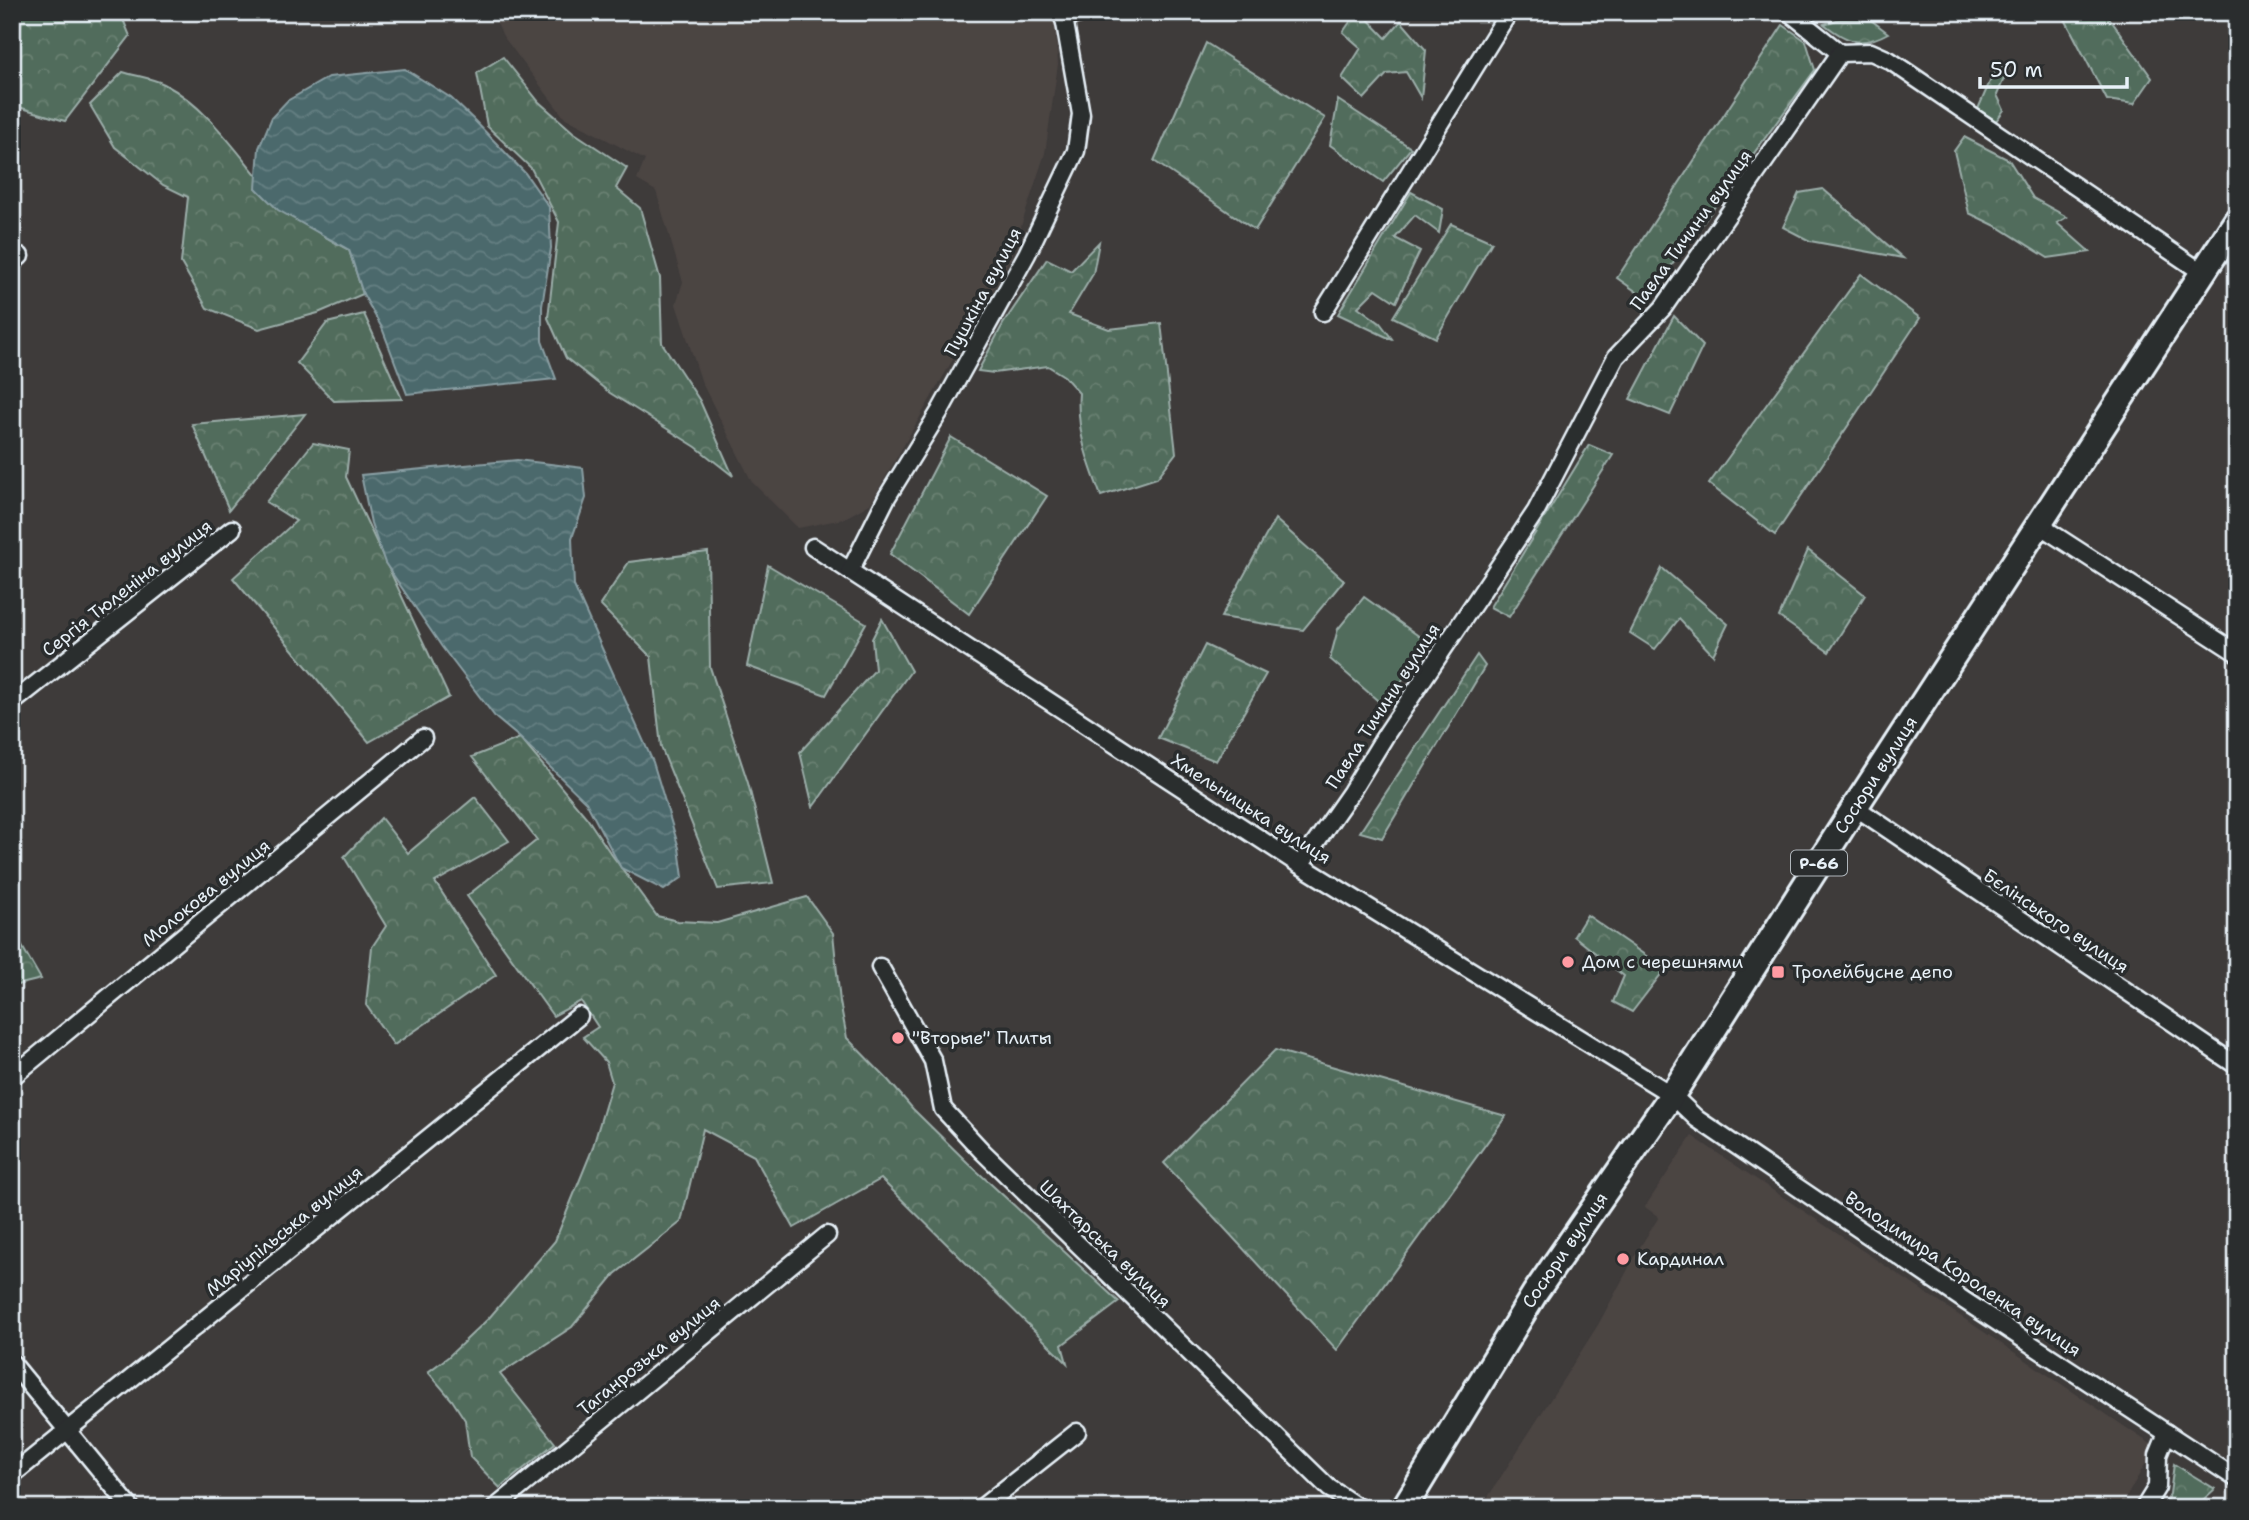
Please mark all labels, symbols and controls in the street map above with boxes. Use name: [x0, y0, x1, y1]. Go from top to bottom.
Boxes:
scale bar: [1980, 46, 2126, 90]
text: 50 m: [1990, 56, 2043, 84]
street label: Павла Тичини вулиця: [1625, 145, 1757, 315]
street label: Пушкіна вулиця: [939, 223, 1027, 361]
street label: Сергія Тюленіна вулиця: [37, 514, 217, 662]
street label: Павла Тичини вулиця: [1320, 619, 1446, 793]
street label: Сосюри вулиця: [1829, 711, 1923, 839]
street label: Хмельницька вулиця: [1166, 748, 1336, 870]
street label: Молокова вулиця: [137, 834, 275, 952]
road number: Р-66: [1791, 850, 1847, 876]
street label: Бєлінського вулиця: [1978, 863, 2134, 979]
place label: Дом с черешнями: [1582, 950, 1744, 974]
marker: Дом с черешнями: [1560, 954, 1576, 970]
place label: Тролейбусне депо: [1792, 960, 1953, 984]
marker: Тролейбусне депо: [1770, 964, 1786, 980]
place label: "Вторые" Плиты: [912, 1026, 1052, 1050]
marker: "Вторые" Плиты: [890, 1030, 906, 1046]
street label: Маріупільська вулиця: [201, 1160, 367, 1302]
street label: Шахтарська вулиця: [1034, 1175, 1176, 1313]
street label: Володимира Короленка вулиця: [1840, 1186, 2086, 1362]
street label: Сосюри вулиця: [1517, 1187, 1613, 1313]
place label: Кардинал: [1637, 1247, 1724, 1271]
marker: Кардинал: [1615, 1251, 1631, 1267]
street label: Таганрозька вулиця: [573, 1291, 725, 1421]

